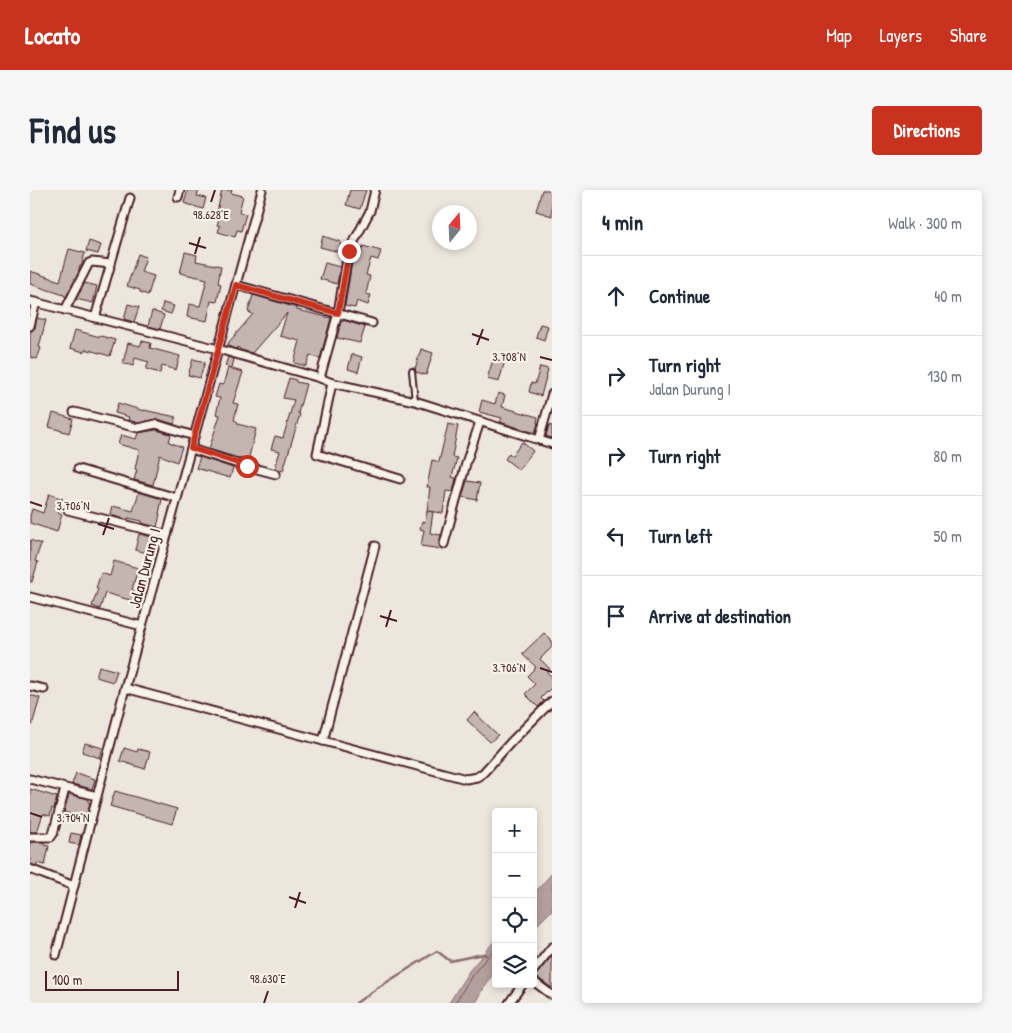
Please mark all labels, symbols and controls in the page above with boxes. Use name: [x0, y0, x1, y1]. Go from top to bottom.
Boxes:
text: Locato: [25, 19, 80, 51]
text: Map: [826, 23, 852, 48]
text: Layers: [880, 23, 922, 48]
text: Share: [950, 23, 987, 48]
button: Directions: [872, 106, 982, 155]
text: Find us: [30, 107, 116, 154]
north arrow: [432, 205, 477, 250]
text: 98.628°E: [193, 206, 230, 223]
text: 4 min: [602, 208, 643, 237]
text: Walk · 300 m: [888, 212, 962, 234]
route end: [338, 240, 361, 263]
icon: ahead: [602, 282, 630, 310]
text: Continue: [649, 283, 710, 309]
text: 40 m: [934, 285, 962, 307]
text: 3.708°N: [492, 348, 526, 365]
text: Turn right: [649, 352, 720, 378]
icon: right: [602, 362, 630, 390]
text: 130 m: [927, 365, 962, 387]
text: Jalan Durung I: [649, 378, 731, 400]
icon: right: [602, 442, 630, 470]
text: Turn right: [649, 443, 720, 469]
text: 80 m: [933, 445, 962, 467]
route start: [236, 455, 259, 478]
text: 3.706°N: [56, 497, 90, 514]
icon: left: [602, 522, 630, 550]
text: Turn left: [649, 523, 712, 549]
text: 50 m: [934, 525, 962, 547]
street label: Jalan Durung I: [123, 526, 165, 610]
icon: arrive: [602, 602, 630, 630]
text: Arrive at destination: [649, 603, 791, 629]
text: 3.706°N: [492, 659, 526, 676]
map controls: [492, 808, 537, 988]
button: +: [492, 808, 537, 853]
text: 3.704°N: [57, 809, 89, 826]
button: −: [492, 853, 537, 898]
button: locate: [492, 898, 537, 943]
button: layers: [492, 943, 537, 988]
scale bar: [45, 968, 179, 991]
text: 100 m: [52, 970, 82, 989]
text: 98.630°E: [250, 970, 287, 987]

